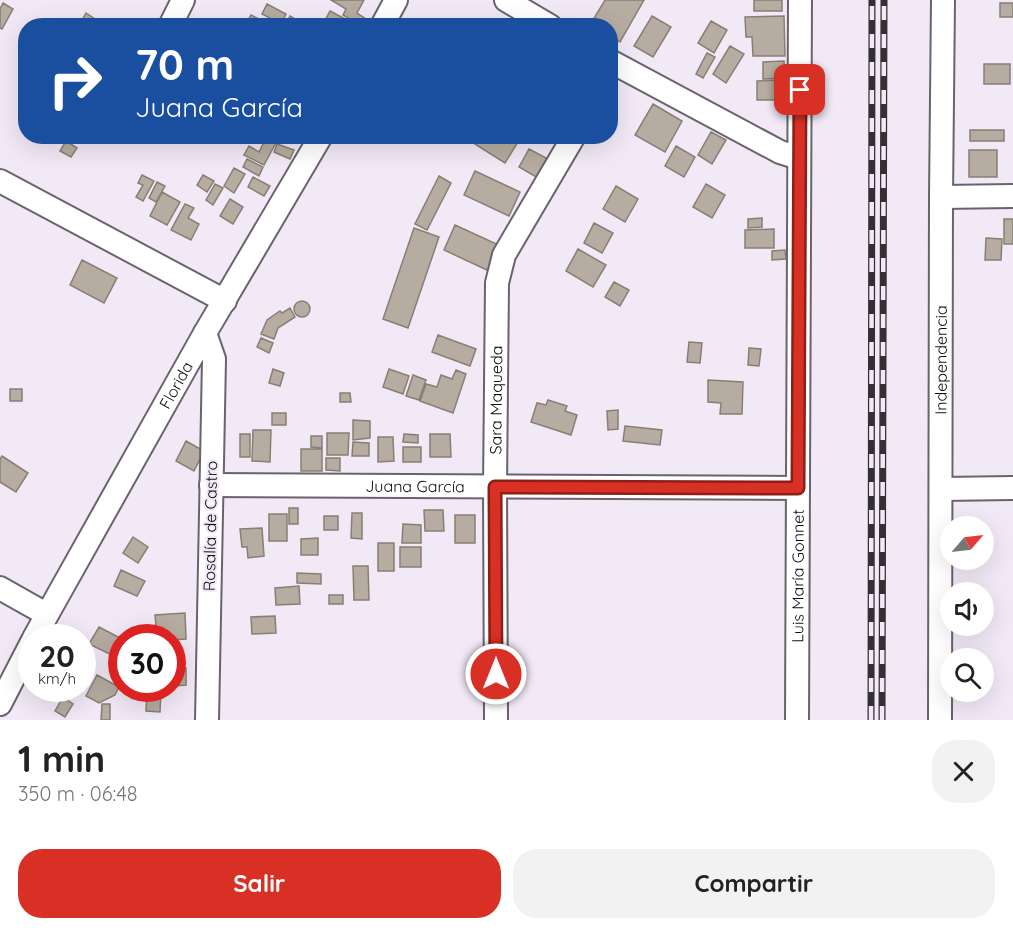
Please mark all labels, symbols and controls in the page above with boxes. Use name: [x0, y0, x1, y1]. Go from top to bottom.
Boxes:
text: 70 m: [135, 38, 234, 91]
icon: right: [36, 42, 114, 120]
pin: [774, 64, 825, 115]
icon: arrive: [783, 73, 816, 106]
text: Juana García: [135, 90, 303, 124]
street label: Independencia: [931, 305, 951, 415]
street label: Sara Maqueda: [485, 345, 506, 455]
street label: Florida: [155, 358, 197, 412]
street label: Rosalía de Castro: [199, 461, 221, 591]
street label: Juana García: [365, 476, 465, 496]
street label: Luis María Gonnet: [787, 509, 808, 643]
north arrow: [940, 516, 994, 570]
map controls: [940, 516, 994, 702]
button: sound: [940, 582, 994, 636]
speed limit sign: 30: [108, 624, 186, 702]
text: 20: [39, 637, 75, 675]
position arrow: [464, 642, 528, 706]
button: search: [940, 648, 994, 702]
text: km/h: [38, 669, 76, 688]
text: 1 min: [18, 736, 105, 781]
button: close: [932, 740, 995, 803]
text: 350 m · 06:48: [18, 781, 138, 806]
button: Salir: [18, 849, 501, 918]
button: Compartir: [513, 849, 995, 918]

